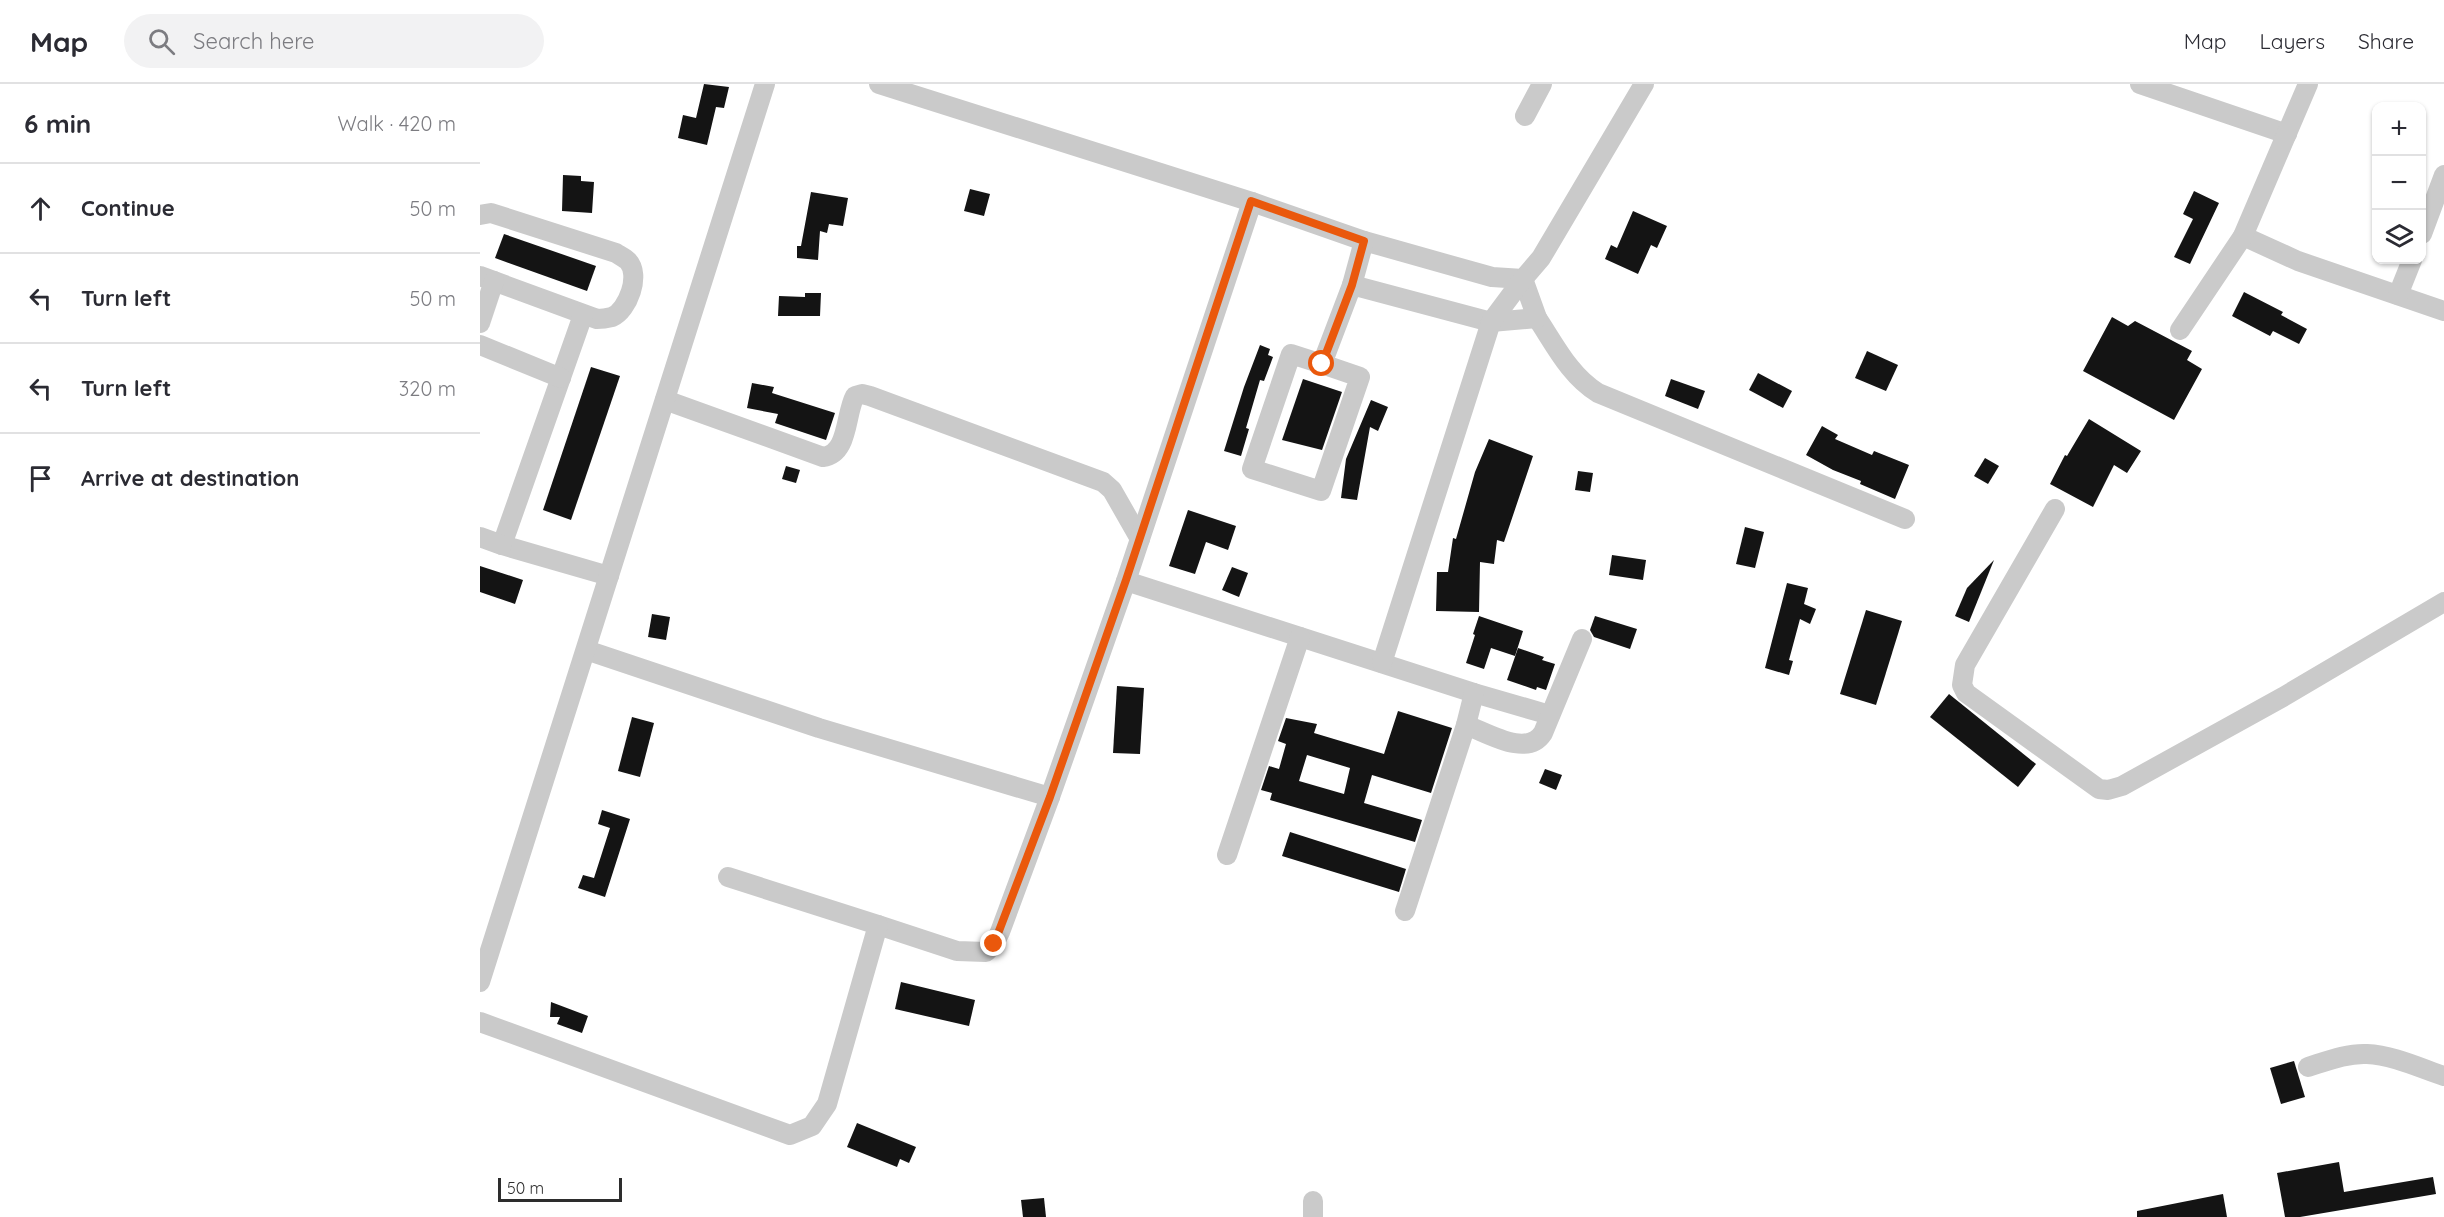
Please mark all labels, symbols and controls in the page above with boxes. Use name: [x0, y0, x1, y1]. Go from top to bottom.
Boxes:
search box: [124, 14, 544, 68]
text: Map: [30, 24, 88, 59]
icon: search: [145, 25, 178, 58]
text: Search here: [193, 27, 315, 55]
text: Map: [2184, 28, 2227, 54]
text: Layers: [2260, 28, 2325, 54]
text: Share: [2358, 28, 2414, 54]
map controls: [2372, 102, 2426, 264]
button: +: [2372, 102, 2426, 156]
text: 6 min: [24, 107, 91, 140]
text: Walk · 420 m: [337, 111, 456, 136]
button: −: [2372, 156, 2426, 210]
icon: ahead: [24, 192, 57, 225]
text: Continue: [81, 194, 175, 222]
text: 50 m: [410, 196, 456, 221]
button: layers: [2372, 210, 2426, 264]
icon: left: [24, 282, 57, 315]
text: Turn left: [81, 284, 171, 312]
text: 50 m: [410, 286, 456, 311]
route start: [1308, 350, 1334, 376]
icon: left: [24, 372, 57, 405]
text: Turn left: [81, 374, 171, 402]
text: 320 m: [399, 376, 456, 401]
icon: arrive: [24, 462, 57, 495]
text: Arrive at destination: [81, 464, 299, 492]
route end: [980, 930, 1006, 956]
scale bar: [498, 1175, 622, 1202]
text: 50 m: [507, 1178, 544, 1198]

